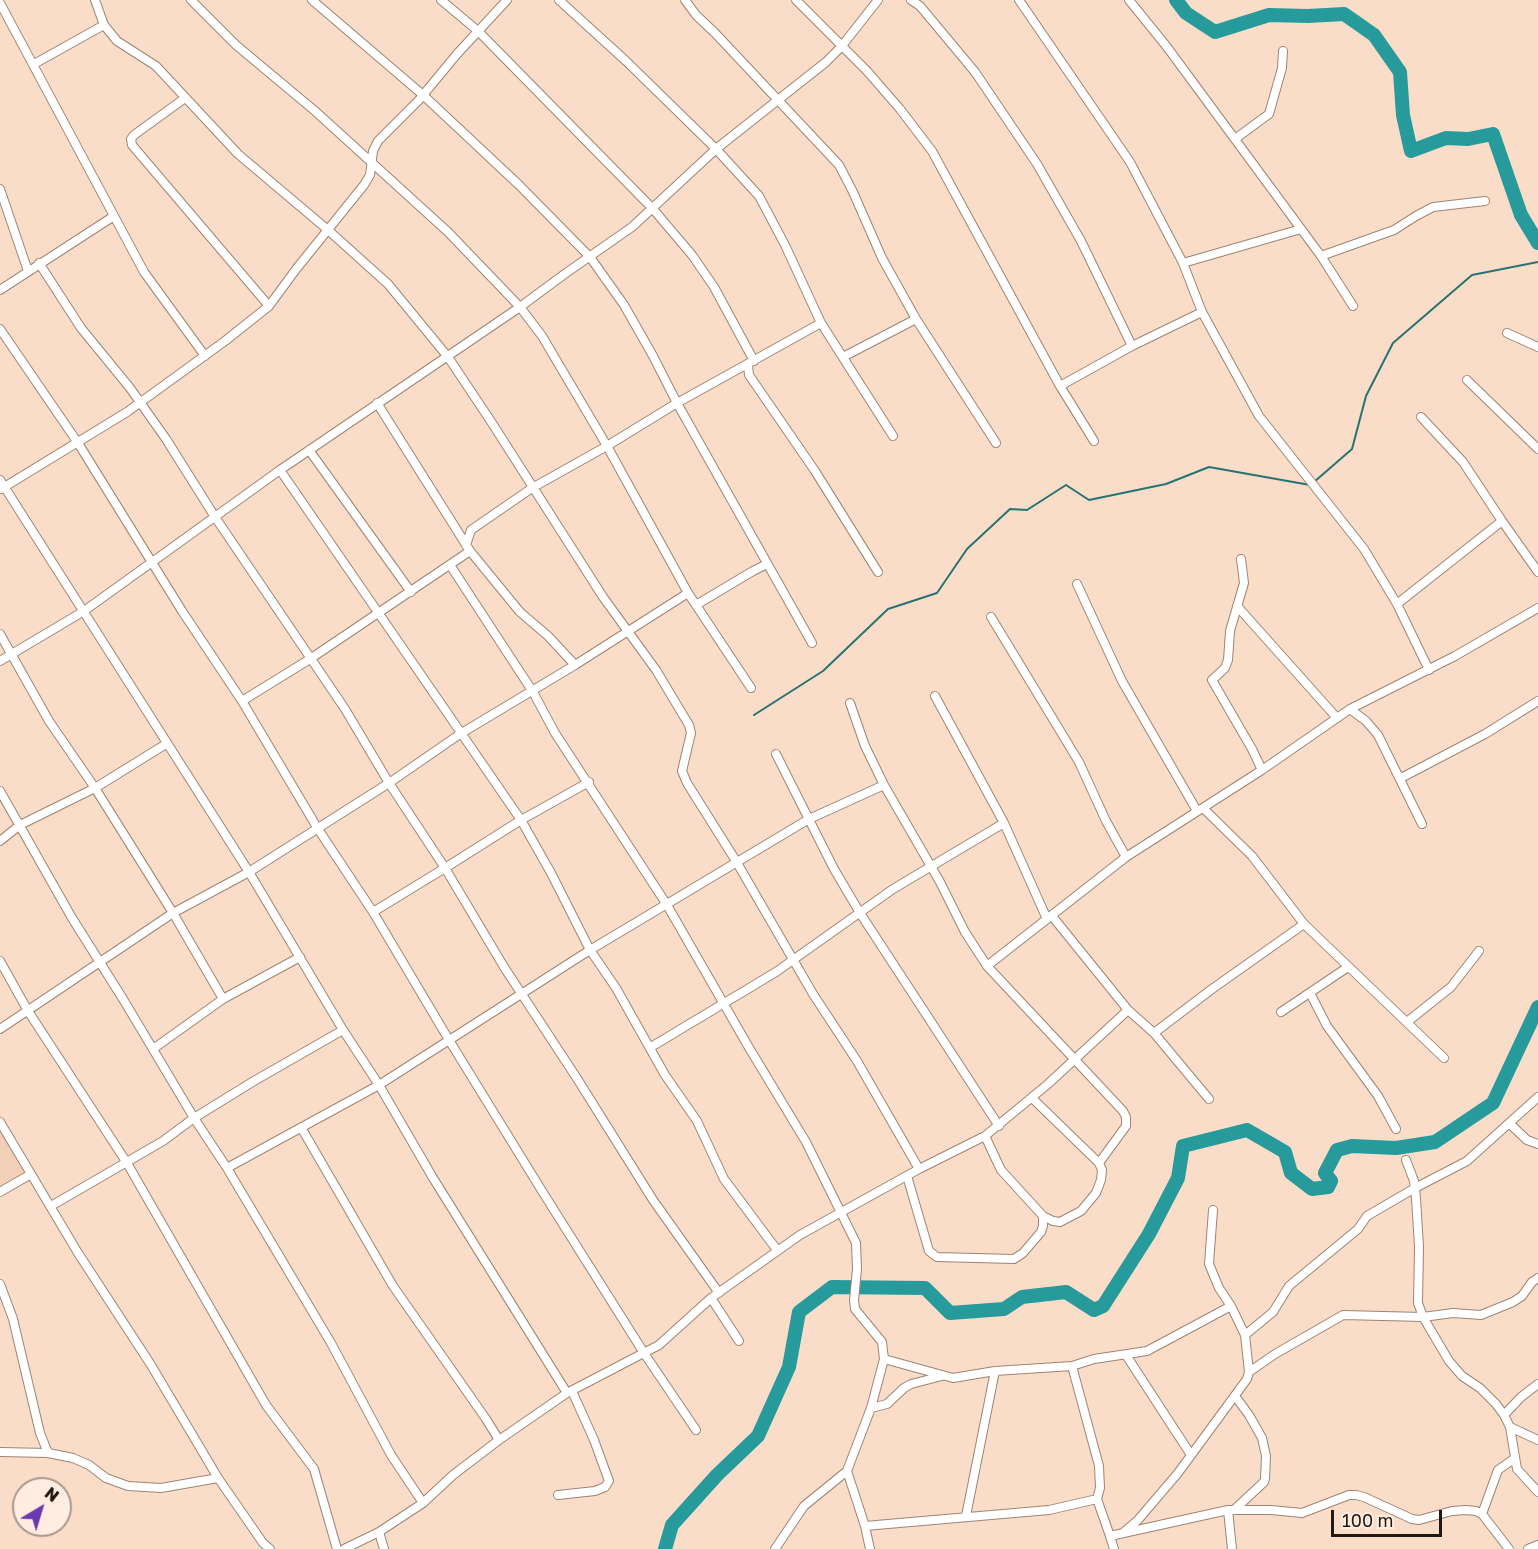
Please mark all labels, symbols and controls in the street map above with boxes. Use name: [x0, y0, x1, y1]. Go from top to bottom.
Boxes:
north arrow: [12, 1477, 72, 1537]
text: N: [41, 1483, 63, 1506]
scale bar: [1334, 1498, 1445, 1536]
text: 100 m: [1342, 1509, 1393, 1531]

